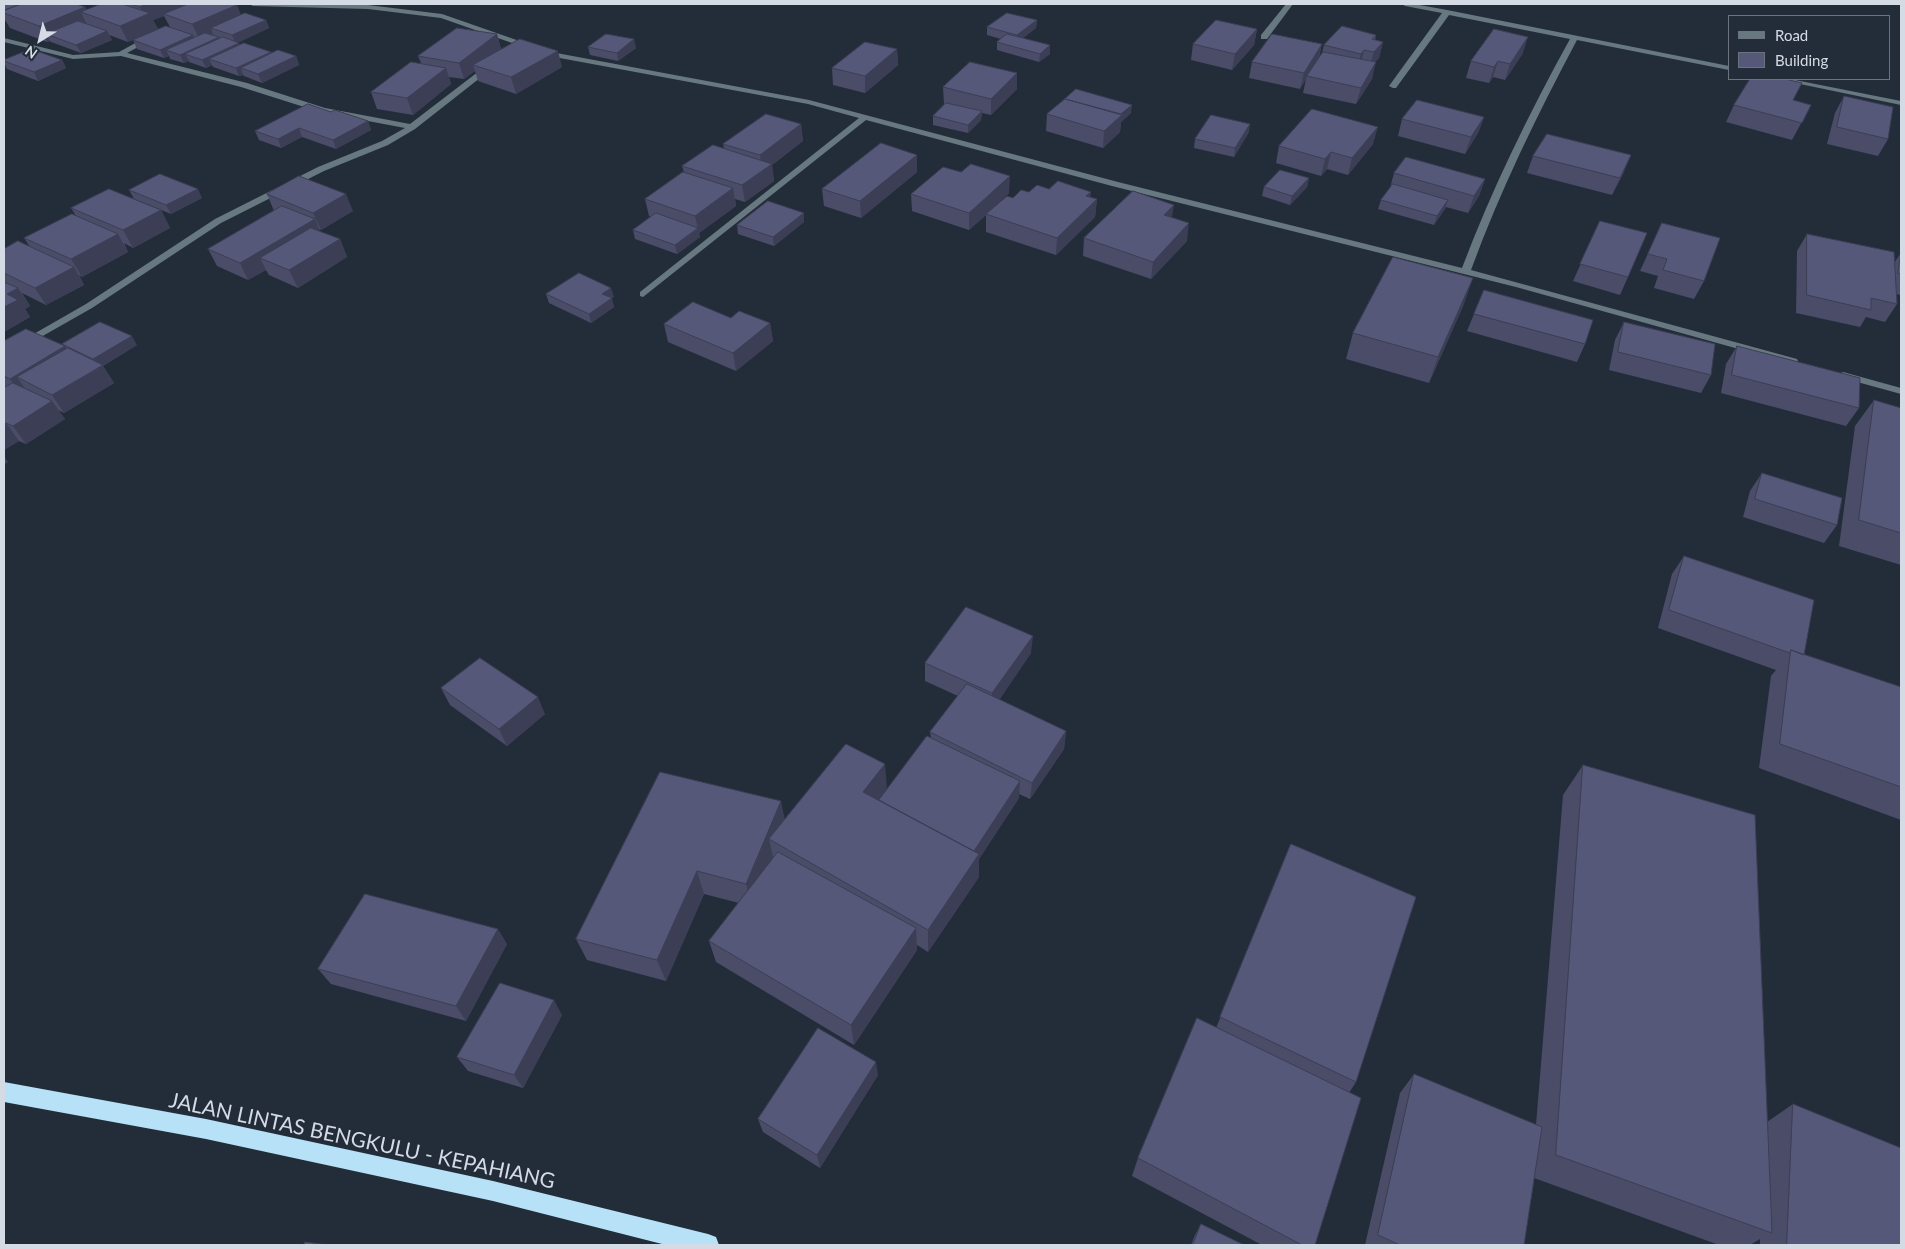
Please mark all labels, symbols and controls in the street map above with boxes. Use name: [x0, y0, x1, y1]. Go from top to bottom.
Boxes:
north arrow: [15, 15, 65, 65]
legend: [1728, 15, 1890, 80]
text: Road: [1775, 26, 1808, 44]
text: N: [22, 42, 40, 63]
text: Building: [1775, 51, 1828, 69]
street label: JALAN LINTAS BENGKULU - KEPAHIANG: [167, 1088, 557, 1194]

